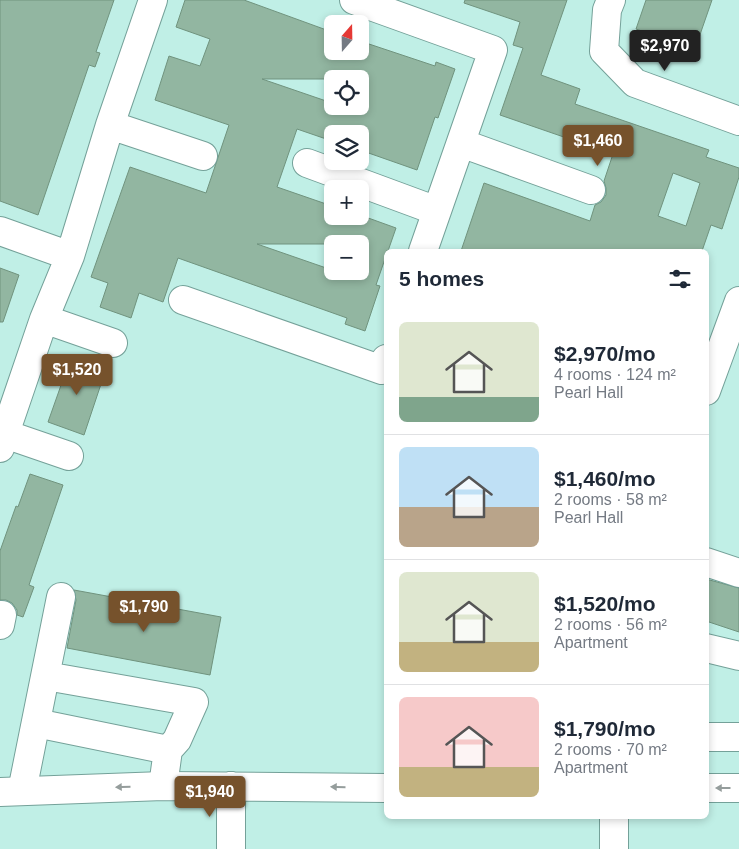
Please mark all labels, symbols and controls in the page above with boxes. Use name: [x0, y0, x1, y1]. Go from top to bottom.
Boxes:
north arrow: [324, 15, 369, 60]
map controls: [324, 15, 369, 280]
pin: $2,970: [624, 30, 706, 72]
text: $2,970: [641, 37, 689, 54]
button: locate: [324, 70, 369, 115]
pin: $1,460: [557, 124, 639, 167]
button: layers: [324, 125, 369, 170]
text: $1,460: [574, 132, 622, 149]
button: +: [324, 180, 369, 225]
button: −: [324, 235, 369, 280]
icon: filters: [666, 265, 694, 293]
text: 5 homes: [399, 267, 484, 290]
icon: home: [439, 342, 499, 402]
text: $2,970/mo: [554, 342, 656, 365]
pin: $1,520: [36, 354, 118, 396]
text: $1,520: [53, 361, 101, 378]
text: 4 rooms · 124 m²: [554, 366, 676, 383]
text: Pearl Hall: [554, 384, 623, 401]
icon: home: [439, 467, 499, 527]
text: $1,460/mo: [554, 467, 656, 490]
text: 2 rooms · 58 m²: [554, 491, 667, 508]
text: Pearl Hall: [554, 509, 623, 526]
pin: $1,790: [103, 590, 185, 633]
icon: home: [439, 592, 499, 652]
text: $1,520/mo: [554, 592, 656, 615]
text: $1,790: [120, 598, 168, 615]
text: 2 rooms · 56 m²: [554, 616, 667, 633]
text: Apartment: [554, 634, 628, 651]
icon: home: [439, 717, 499, 777]
text: $1,790/mo: [554, 717, 656, 740]
text: 2 rooms · 70 m²: [554, 741, 667, 758]
text: Apartment: [554, 759, 628, 776]
pin: $1,940: [169, 776, 251, 818]
text: $1,940: [186, 783, 234, 800]
one-way arrow: [329, 783, 345, 791]
one-way arrow: [114, 784, 130, 792]
one-way arrow: [714, 784, 730, 792]

